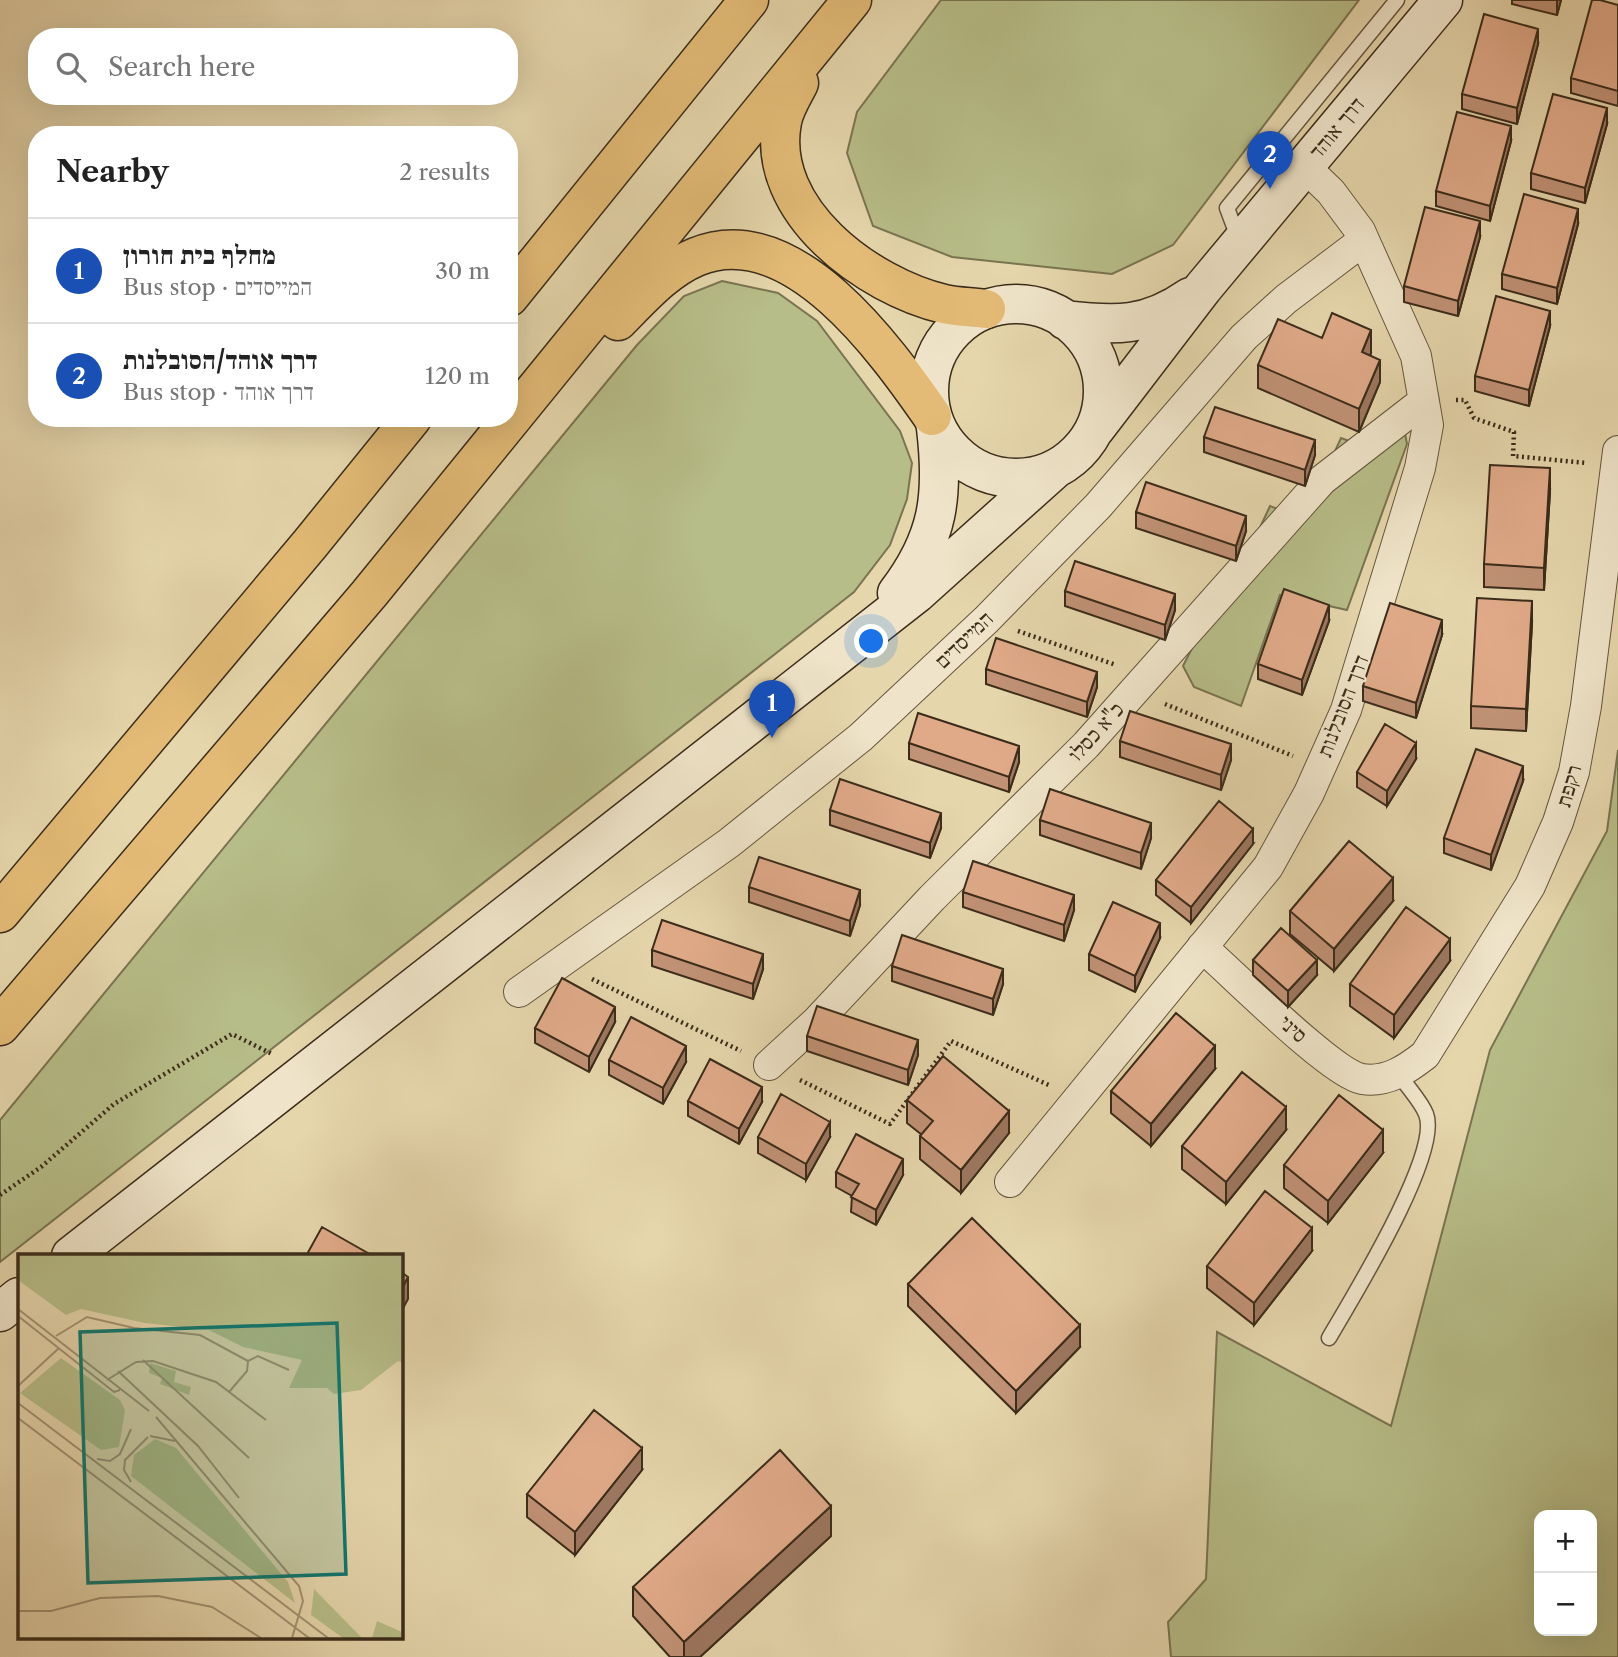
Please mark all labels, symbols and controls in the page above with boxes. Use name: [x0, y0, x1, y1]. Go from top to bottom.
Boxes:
search box: [28, 28, 518, 105]
icon: search: [52, 48, 90, 86]
text: Search here: [108, 51, 255, 83]
street label: דרך אוהד: [1304, 92, 1370, 164]
pin: 2: [1247, 131, 1293, 189]
text: Nearby: [56, 153, 169, 190]
text: 2 results: [399, 158, 490, 186]
text: מחלף בית חורון: [123, 239, 276, 271]
text: 1: [74, 257, 84, 285]
text: 30 m: [435, 257, 490, 285]
text: Bus stop · המייסדים: [123, 273, 312, 301]
text: דרך אוהד/הסובלנות: [123, 344, 318, 376]
text: 2: [72, 362, 86, 390]
text: 120 m: [425, 362, 490, 390]
text: Bus stop · דרך אוהד: [123, 378, 314, 406]
street label: המייסדים: [929, 606, 998, 673]
your location: [854, 624, 888, 658]
street label: דרך הסובלנות: [1312, 651, 1373, 760]
pin: 1: [749, 680, 795, 738]
street label: כ"א כסלו: [1063, 697, 1129, 766]
street label: רקפת: [1551, 762, 1586, 810]
street label: סיני: [1274, 1010, 1313, 1048]
inset map: [18, 1254, 402, 1640]
map controls: [1534, 1510, 1597, 1636]
button: +: [1534, 1510, 1597, 1573]
button: −: [1534, 1573, 1597, 1636]

